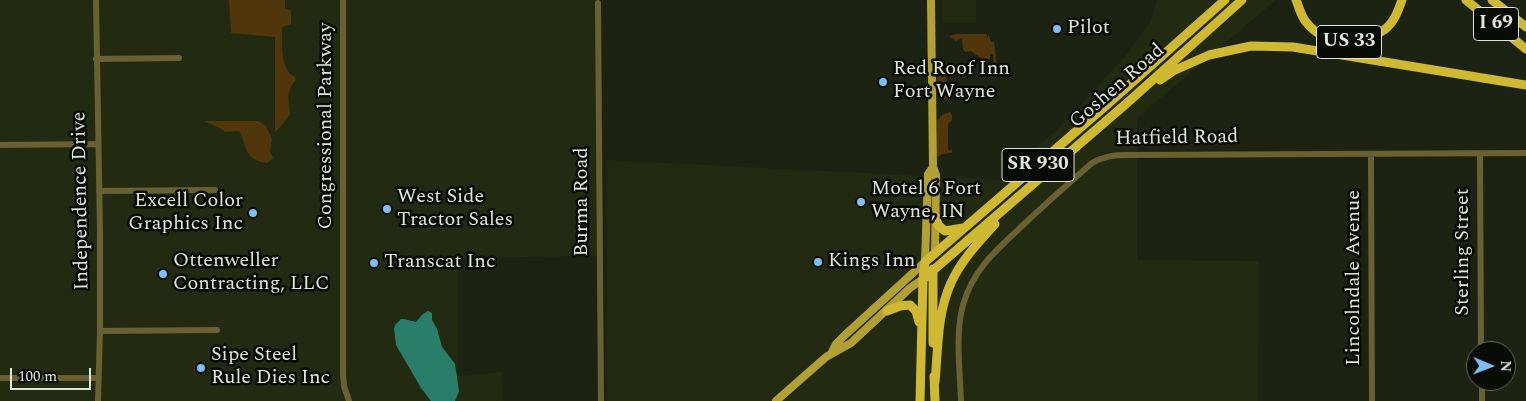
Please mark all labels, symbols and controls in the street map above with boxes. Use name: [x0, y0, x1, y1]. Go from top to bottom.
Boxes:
road number: I 69: [1474, 8, 1518, 40]
place label: Pilot: [1067, 17, 1110, 41]
street label: Congressional Parkway: [315, 22, 339, 230]
marker: Pilot: [1051, 23, 1063, 35]
road number: US 33: [1316, 26, 1382, 58]
street label: Goshen Road: [1066, 39, 1170, 135]
place label: Red Roof Inn Fort Wayne: [893, 58, 1010, 105]
marker: Red Roof Inn Fort Wayne: [877, 76, 889, 88]
street label: Independence Drive: [68, 111, 96, 291]
street label: Hatfield Road: [1115, 126, 1239, 152]
street label: Burma Road: [571, 147, 595, 257]
road number: SR 930: [1002, 148, 1074, 182]
place label: Motel 6 Fort Wayne, IN: [871, 178, 981, 225]
place label: West Side Tractor Sales: [397, 186, 513, 233]
street label: Sterling Street: [1452, 188, 1476, 316]
place label: Excell Color Graphics Inc: [128, 190, 243, 237]
street label: Lincolndale Avenue: [1343, 190, 1367, 366]
marker: Motel 6 Fort Wayne, IN: [855, 196, 867, 208]
marker: West Side Tractor Sales: [381, 203, 393, 215]
marker: Excell Color Graphics Inc: [247, 207, 259, 219]
place label: Ottenweller Contracting, LLC: [173, 250, 330, 297]
place label: Kings Inn: [828, 250, 915, 274]
place label: Transcat Inc: [384, 251, 496, 275]
marker: Kings Inn: [812, 256, 824, 268]
marker: Transcat Inc: [368, 257, 380, 269]
marker: Ottenweller Contracting, LLC: [157, 268, 169, 280]
north arrow: [1466, 341, 1516, 391]
place label: Sipe Steel Rule Dies Inc: [211, 344, 330, 391]
scale bar: [12, 358, 94, 390]
text: N: [1495, 360, 1516, 372]
marker: Sipe Steel Rule Dies Inc: [195, 362, 207, 374]
text: 100 m: [18, 365, 57, 388]

